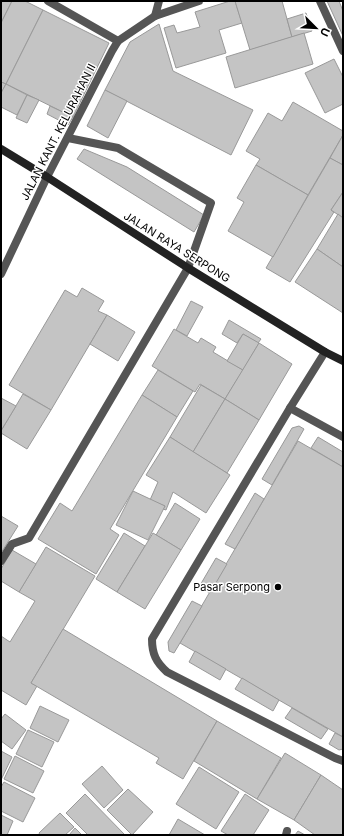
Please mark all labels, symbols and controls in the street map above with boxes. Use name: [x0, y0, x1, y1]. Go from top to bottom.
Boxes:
north arrow: [296, 8, 336, 48]
text: U: [317, 26, 333, 39]
street label: JALAN KANT. KELURAHAN II: [17, 61, 99, 203]
street label: JALAN RAYA SERPONG: [121, 209, 233, 285]
place label: Pasar Serpong: [193, 580, 270, 594]
marker: Pasar Serpong: [273, 582, 283, 592]

